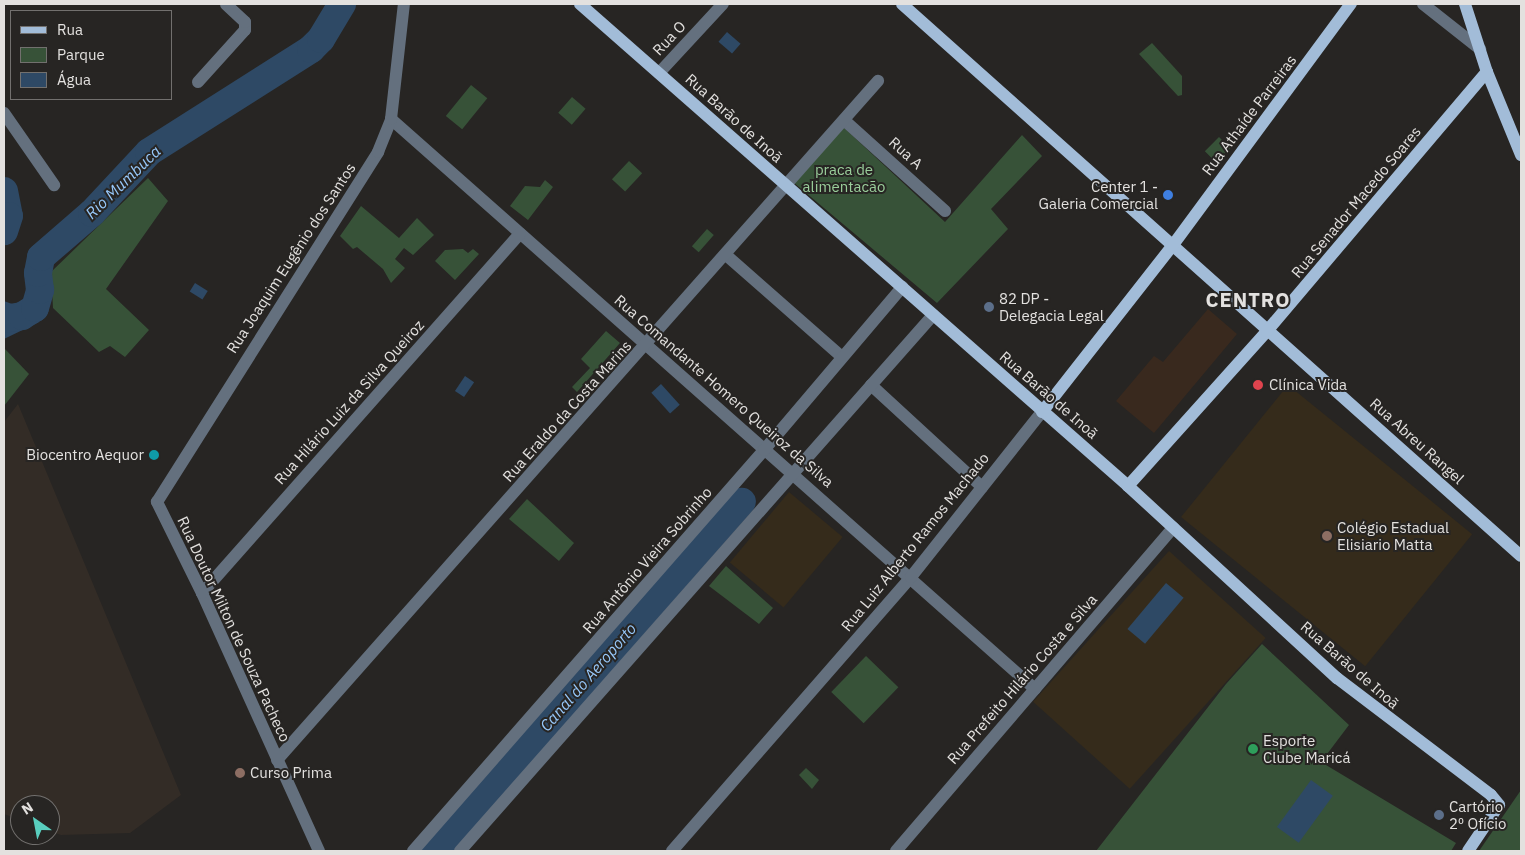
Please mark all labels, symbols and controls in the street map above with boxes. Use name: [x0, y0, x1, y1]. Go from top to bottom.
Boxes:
legend: [10, 10, 172, 100]
street label: Rua O: [649, 17, 689, 59]
text: Rua: [57, 20, 83, 39]
text: Parque: [57, 45, 105, 64]
street label: Rua Athaíde Parreiras: [1198, 51, 1300, 179]
text: Água: [57, 70, 91, 89]
street label: Rua Barão de Inoã: [682, 70, 786, 166]
street label: Rua Senador Macedo Soares: [1287, 123, 1425, 281]
street label: Rua A: [885, 133, 927, 173]
water label: Rio Mumbuca: [81, 141, 165, 223]
street label: Rua Joaquim Eugênio dos Santos: [223, 160, 359, 356]
park label: praca de alimentacão: [803, 160, 885, 195]
place label: Center 1 - Galeria Comercial: [1039, 177, 1158, 212]
marker: Center 1 - Galeria Comercial: [1162, 189, 1174, 201]
district label: CENTRO: [1205, 287, 1291, 311]
place label: 82 DP - Delegacia Legal: [999, 289, 1104, 324]
street label: Rua Comandante Homero Queiroz da Silva: [611, 291, 837, 491]
marker: 82 DP - Delegacia Legal: [983, 301, 995, 313]
street label: Rua Hilário Luiz da Silva Queiroz: [270, 316, 428, 488]
street label: Rua Eraldo da Costa Marins: [499, 337, 635, 485]
street label: Rua Barão de Inoã: [996, 347, 1102, 443]
place label: Clínica Vida: [1269, 376, 1347, 394]
marker: Clínica Vida: [1251, 378, 1265, 392]
street label: Rua Abreu Rangel: [1366, 394, 1468, 488]
place label: Biocentro Aequor: [26, 446, 144, 464]
marker: Biocentro Aequor: [148, 449, 160, 461]
street label: Rua Luiz Alberto Ramos Machado: [837, 449, 993, 635]
street label: Rua Antônio Vieira Sobrinho: [579, 483, 715, 637]
street label: Rua Doutor Milton de Souza Pacheco: [174, 513, 294, 745]
place label: Colégio Estadual Elisiario Matta: [1337, 518, 1449, 553]
marker: Colégio Estadual Elisiario Matta: [1321, 530, 1333, 542]
street label: Rua Prefeito Hilário Costa e Silva: [943, 590, 1101, 768]
street label: Rua Barão de Inoã: [1297, 617, 1403, 713]
water label: Canal do Aeroporto: [536, 619, 640, 735]
place label: Esporte Clube Maricá: [1263, 731, 1350, 766]
marker: Esporte Clube Maricá: [1247, 743, 1259, 755]
place label: Curso Prima: [250, 764, 332, 782]
marker: Curso Prima: [234, 767, 246, 779]
north arrow: [10, 795, 60, 845]
place label: Cartório 2º Ofício: [1449, 797, 1506, 832]
text: N: [18, 798, 37, 819]
marker: Cartório 2º Ofício: [1433, 809, 1445, 821]

